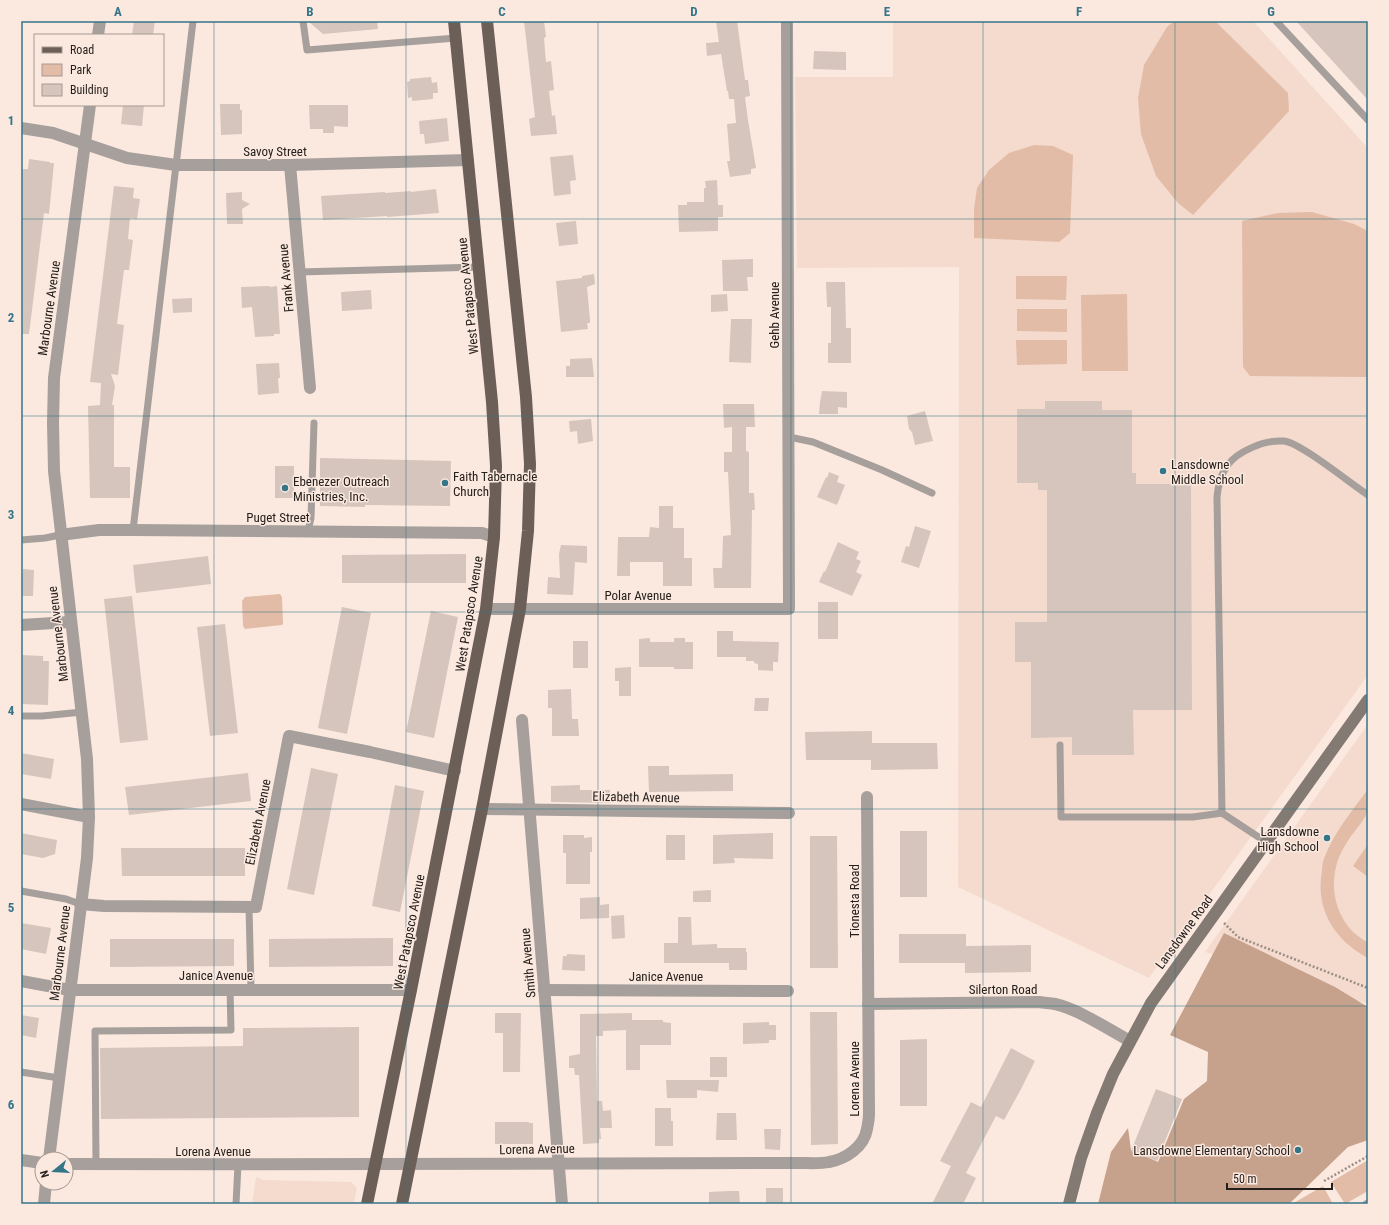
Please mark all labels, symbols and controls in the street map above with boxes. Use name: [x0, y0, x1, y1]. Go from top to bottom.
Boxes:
text: A: [114, 4, 122, 19]
text: B: [306, 4, 314, 19]
text: C: [498, 4, 506, 19]
text: D: [690, 4, 698, 19]
text: E: [884, 4, 891, 19]
text: F: [1076, 4, 1082, 19]
text: G: [1267, 4, 1275, 19]
legend: [34, 34, 164, 106]
text: Road: [70, 43, 94, 57]
text: Park: [70, 63, 92, 77]
text: Building: [70, 83, 108, 97]
text: 1: [8, 113, 14, 128]
street label: Savoy Street: [243, 144, 307, 159]
street label: West Patapsco Avenue: [454, 237, 482, 355]
street label: Frank Avenue: [276, 243, 296, 313]
street label: Marbourne Avenue: [35, 259, 63, 357]
street label: Gehb Avenue: [767, 282, 782, 348]
text: 2: [8, 310, 15, 325]
place label: Lansdowne Middle School: [1171, 457, 1244, 487]
marker: Lansdowne Middle School: [1158, 466, 1168, 476]
place label: Faith Tabernacle Church: [453, 469, 537, 499]
place label: Ebenezer Outreach Ministries, Inc.: [293, 474, 389, 504]
marker: Faith Tabernacle Church: [440, 478, 450, 488]
marker: Ebenezer Outreach Ministries, Inc.: [280, 483, 290, 493]
text: 3: [8, 507, 14, 522]
street label: Puget Street: [246, 510, 310, 525]
street label: West Patapsco Avenue: [452, 555, 486, 673]
street label: Marbourne Avenue: [45, 585, 71, 683]
street label: Polar Avenue: [604, 588, 672, 603]
text: 4: [8, 703, 15, 718]
street label: Elizabeth Avenue: [242, 778, 274, 866]
street label: Elizabeth Avenue: [592, 789, 680, 805]
place label: Lansdowne High School: [1257, 824, 1319, 854]
marker: Lansdowne High School: [1322, 833, 1332, 843]
street label: Tionesta Road: [847, 864, 862, 938]
street label: West Patapsco Avenue: [390, 873, 428, 991]
street label: Lansdowne Road: [1152, 892, 1216, 972]
text: 5: [8, 900, 15, 915]
street label: Marbourne Avenue: [47, 904, 73, 1002]
street label: Smith Avenue: [517, 927, 539, 999]
street label: Janice Avenue: [179, 968, 253, 983]
street label: Janice Avenue: [629, 969, 703, 984]
street label: Silerton Road: [969, 982, 1037, 997]
street label: Lorena Avenue: [847, 1041, 862, 1117]
text: 6: [8, 1097, 15, 1112]
street label: Lorena Avenue: [499, 1141, 575, 1157]
place label: Lansdowne Elementary School: [1133, 1143, 1290, 1158]
street label: Lorena Avenue: [175, 1144, 251, 1159]
marker: Lansdowne Elementary School: [1293, 1145, 1303, 1155]
north arrow: [34, 1151, 74, 1191]
scale bar: [1227, 1165, 1332, 1191]
text: N: [38, 1168, 52, 1179]
text: 50 m: [1233, 1172, 1257, 1186]

